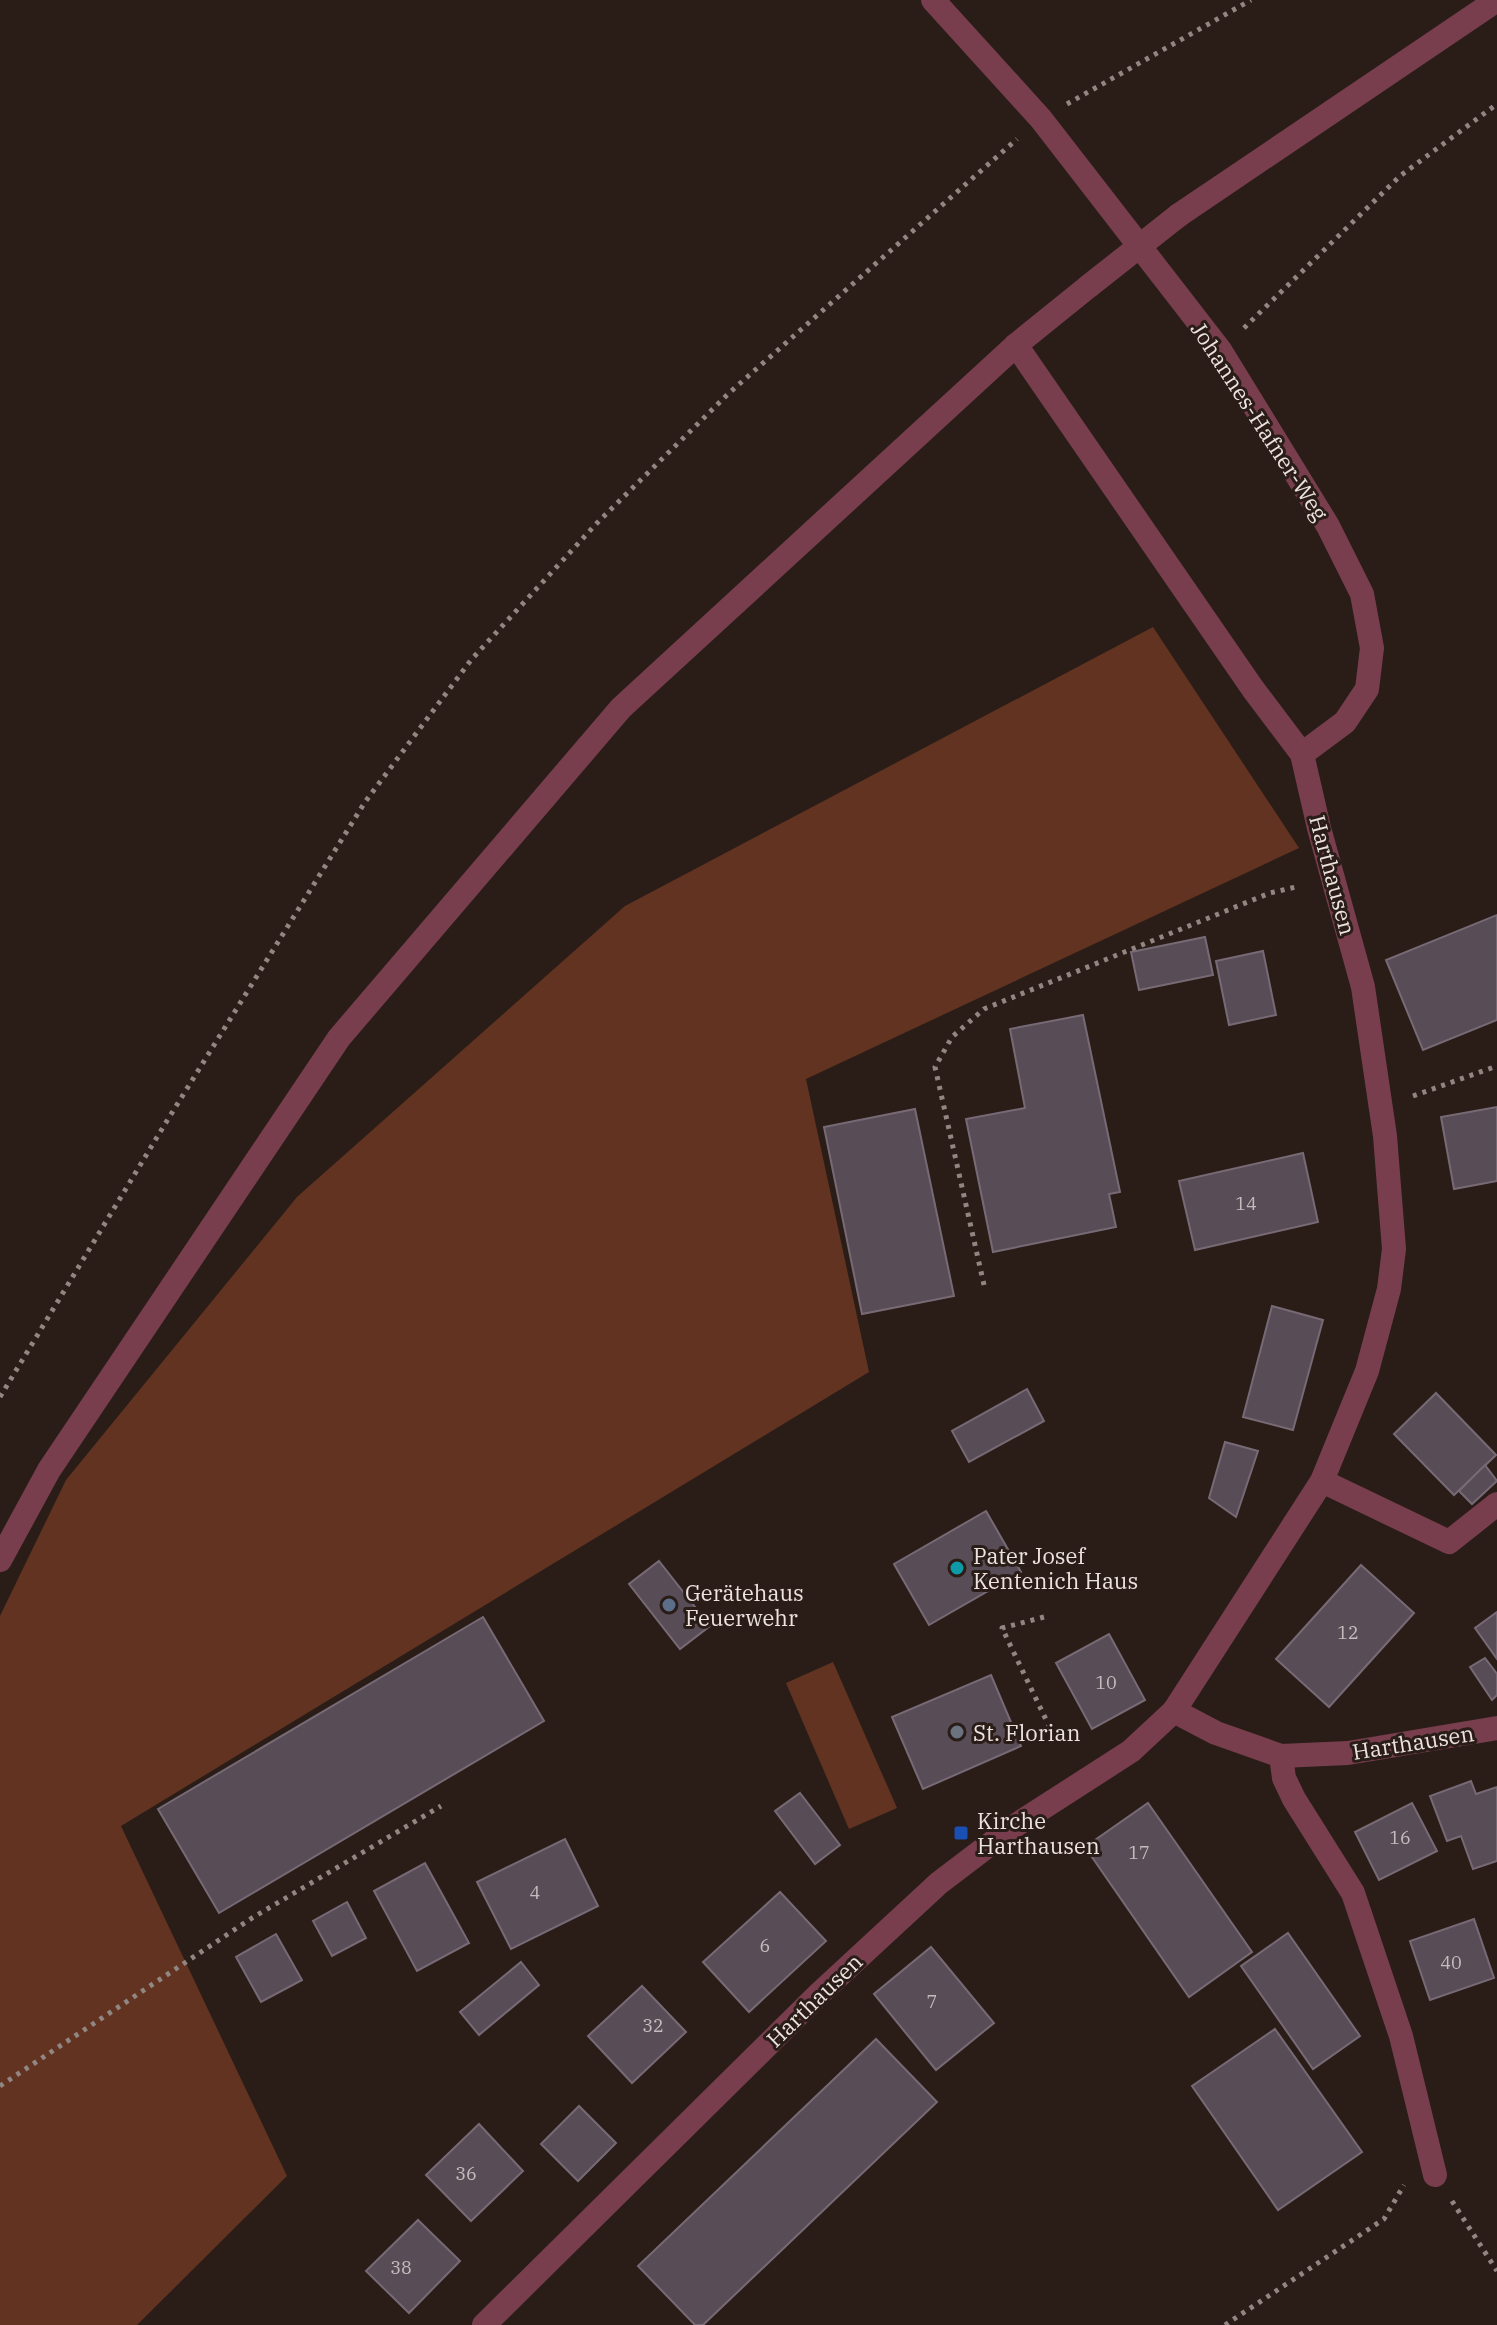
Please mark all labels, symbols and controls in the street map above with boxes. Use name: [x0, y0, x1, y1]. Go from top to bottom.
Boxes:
street label: Johannes-Hafner-Weg: [1185, 316, 1335, 526]
street label: Harthausen: [1303, 812, 1363, 938]
house number: 14: [1235, 1192, 1257, 1215]
place label: Pater Josef Kentenich Haus: [973, 1541, 1138, 1595]
marker: Pater Josef Kentenich Haus: [948, 1559, 966, 1577]
place label: Gerätehaus Feuerwehr: [685, 1578, 804, 1632]
marker: Gerätehaus Feuerwehr: [660, 1596, 678, 1614]
house number: 12: [1337, 1621, 1359, 1644]
house number: 10: [1095, 1671, 1117, 1694]
place label: St. Florian: [973, 1718, 1080, 1747]
street label: Harthausen: [1350, 1718, 1476, 1766]
marker: St. Florian: [948, 1723, 966, 1741]
place label: Kirche Harthausen: [977, 1806, 1100, 1860]
marker: Kirche Harthausen: [952, 1824, 970, 1842]
house number: 16: [1389, 1826, 1411, 1849]
house number: 17: [1128, 1841, 1150, 1864]
house number: 4: [530, 1881, 540, 1904]
house number: 6: [760, 1934, 770, 1957]
street label: Harthausen: [760, 1947, 868, 2053]
house number: 40: [1440, 1951, 1462, 1974]
house number: 7: [927, 1990, 937, 2013]
house number: 32: [642, 2014, 664, 2037]
house number: 36: [455, 2162, 477, 2185]
house number: 38: [390, 2256, 412, 2279]

